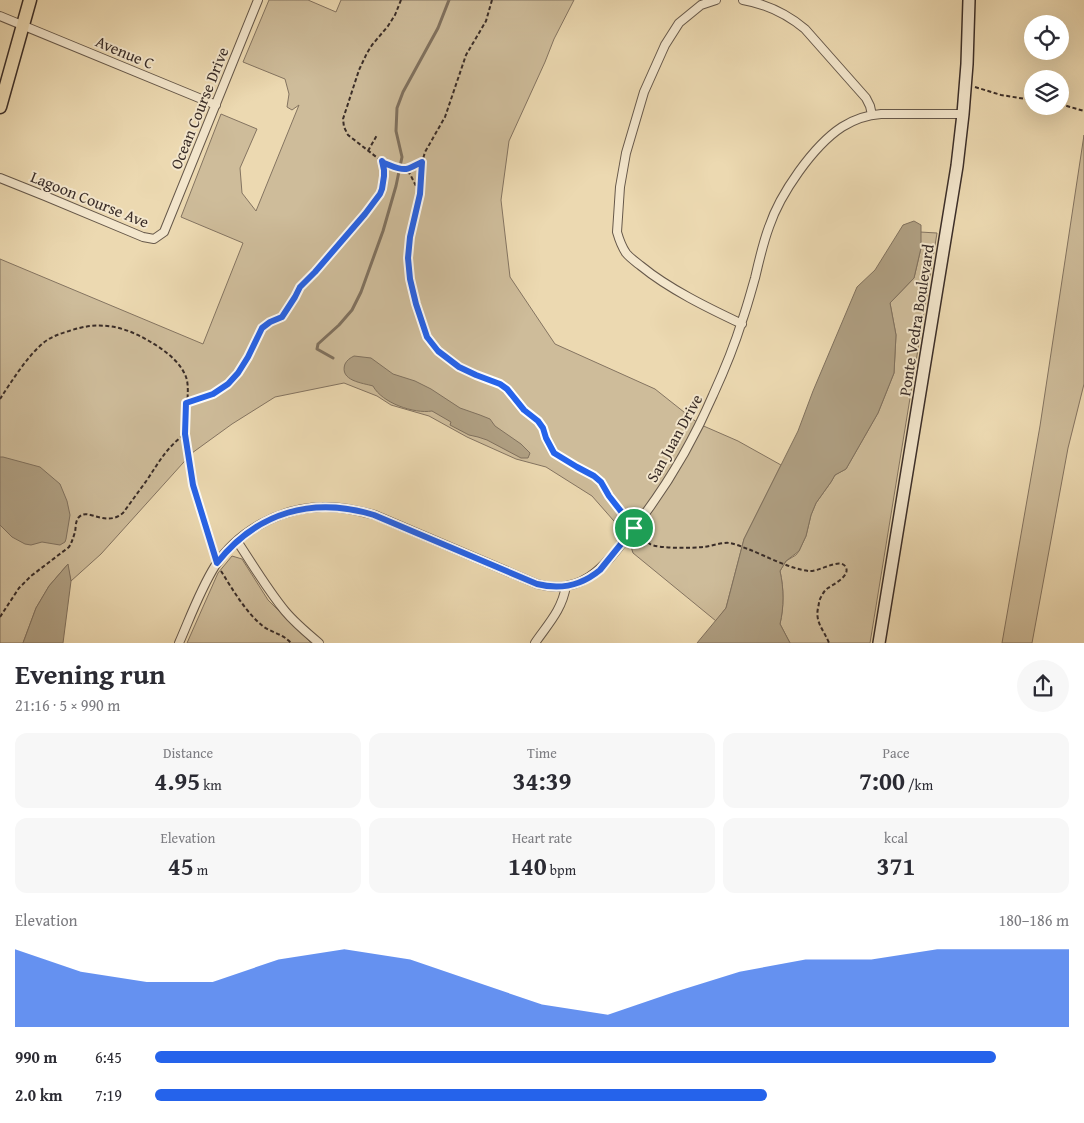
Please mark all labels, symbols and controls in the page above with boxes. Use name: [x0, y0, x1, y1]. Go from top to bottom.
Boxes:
map controls: [1024, 15, 1069, 115]
button: locate: [1024, 15, 1069, 60]
street label: Avenue C: [92, 29, 158, 75]
street label: Ocean Course Drive: [164, 43, 234, 173]
button: layers: [1024, 70, 1069, 115]
street label: Lagoon Course Ave: [27, 164, 153, 234]
street label: Ponte Vedra Boulevard: [892, 242, 940, 398]
street label: San Juan Drive: [640, 390, 708, 486]
pin: [613, 507, 655, 549]
icon: arrive: [620, 514, 648, 542]
text: Evening run: [15, 653, 166, 694]
button: share: [1017, 660, 1069, 712]
text: 21:16 · 5 × 990 m: [15, 693, 120, 717]
text: Distance: [163, 743, 213, 763]
text: Time: [527, 743, 557, 763]
text: Pace: [883, 743, 909, 763]
text: 4.95: [154, 763, 200, 799]
text: 34:39: [513, 763, 571, 799]
text: 7:00: [859, 763, 905, 799]
text: km: [200, 775, 222, 795]
text: /km: [905, 775, 933, 795]
text: Elevation: [161, 828, 215, 848]
text: Heart rate: [512, 828, 572, 848]
text: kcal: [884, 828, 908, 848]
text: 45: [168, 848, 194, 884]
text: 140: [508, 848, 547, 884]
text: 371: [877, 848, 915, 884]
text: m: [194, 860, 208, 880]
text: bpm: [547, 860, 576, 880]
text: Elevation: [15, 908, 78, 932]
text: 180–186 m: [999, 908, 1069, 932]
text: 990 m: [15, 1045, 57, 1069]
text: 6:45: [95, 1045, 122, 1069]
text: 2.0 km: [15, 1083, 62, 1107]
text: 7:19: [95, 1083, 122, 1107]

